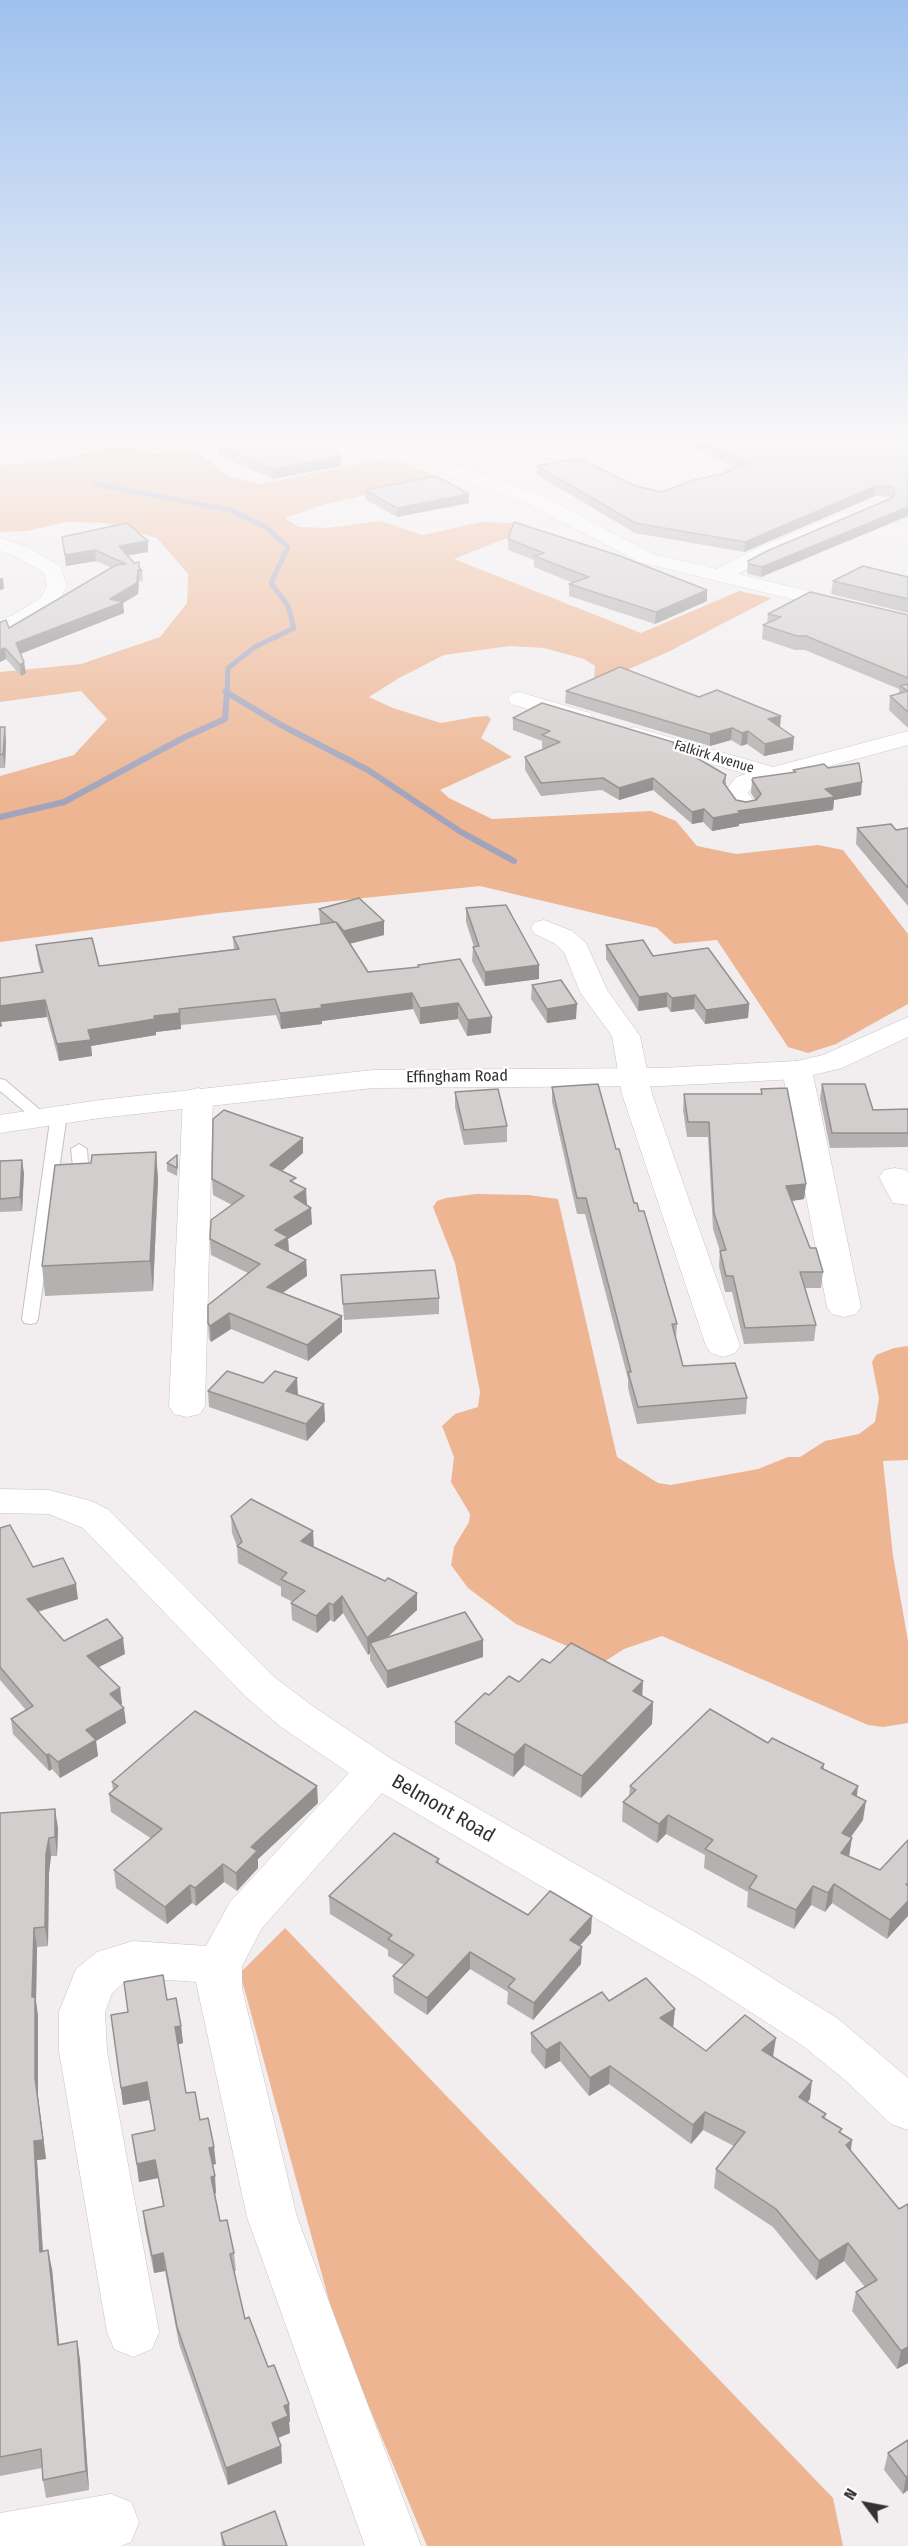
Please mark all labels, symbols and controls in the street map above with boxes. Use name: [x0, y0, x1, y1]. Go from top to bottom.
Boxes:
street label: Falkirk Avenue: [672, 737, 756, 777]
street label: Effingham Road: [406, 1067, 508, 1087]
street label: Belmont Road: [387, 1770, 499, 1848]
north arrow: [836, 2474, 896, 2534]
text: N: [840, 2485, 861, 2503]

